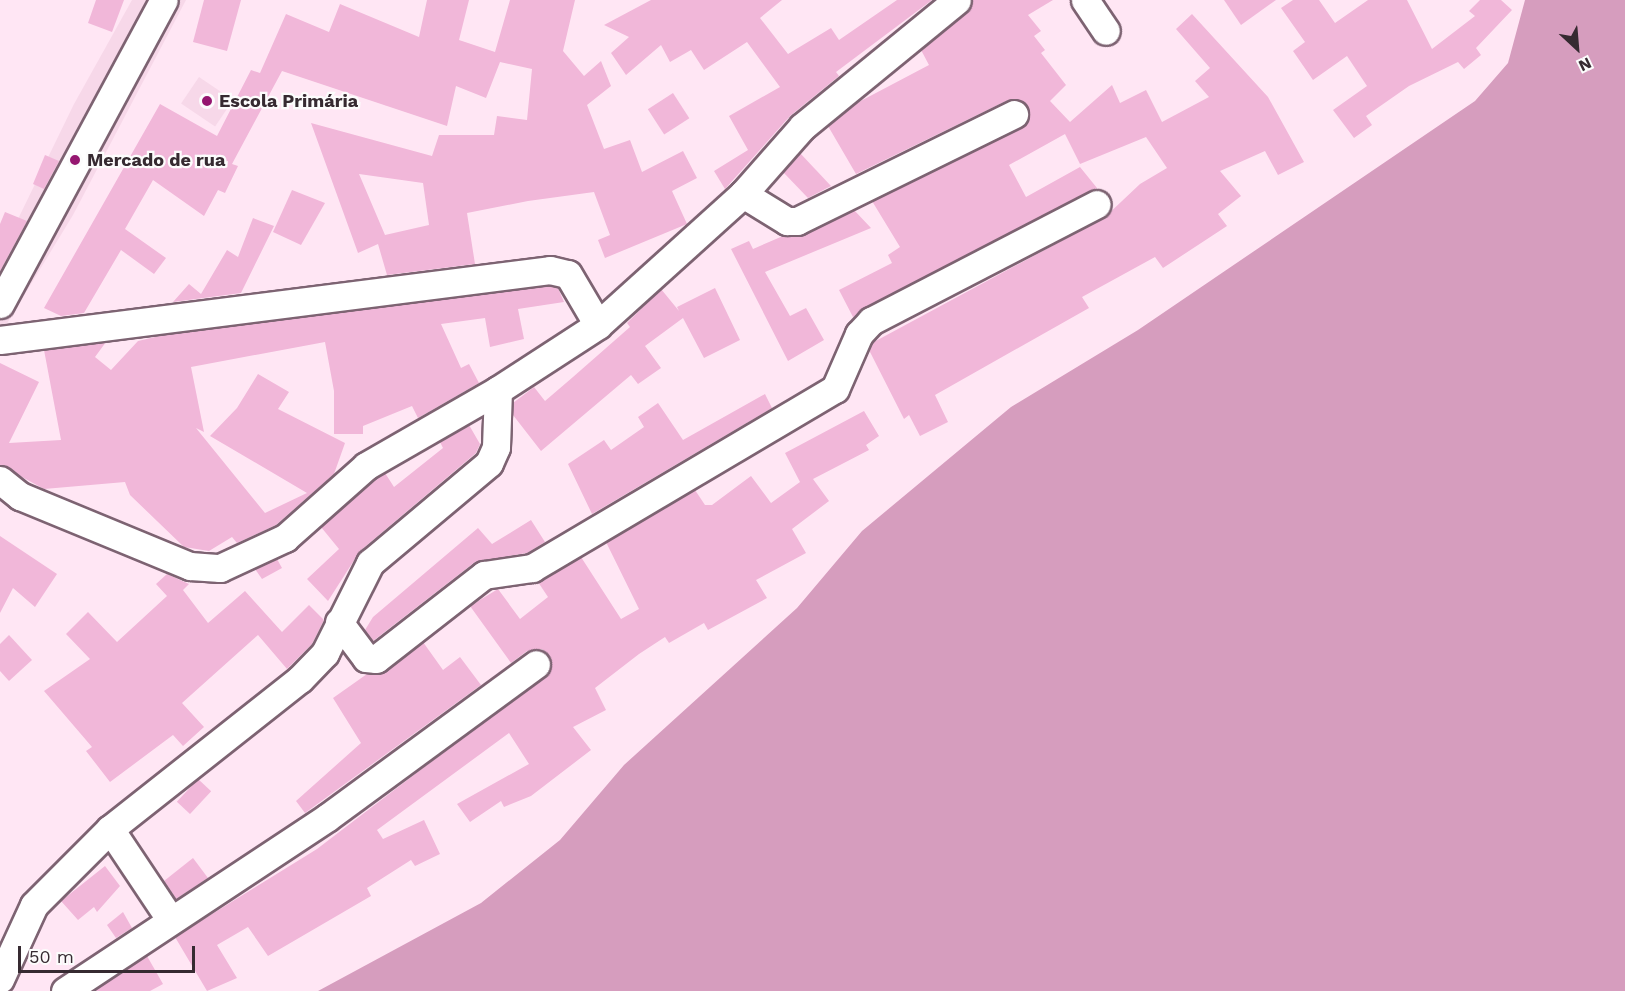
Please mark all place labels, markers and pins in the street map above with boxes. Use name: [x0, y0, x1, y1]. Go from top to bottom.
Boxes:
place label: Escola Primária: [219, 90, 358, 112]
marker: Escola Primária: [200, 94, 214, 108]
place label: Mercado de rua: [87, 149, 225, 171]
marker: Mercado de rua: [68, 153, 82, 167]

